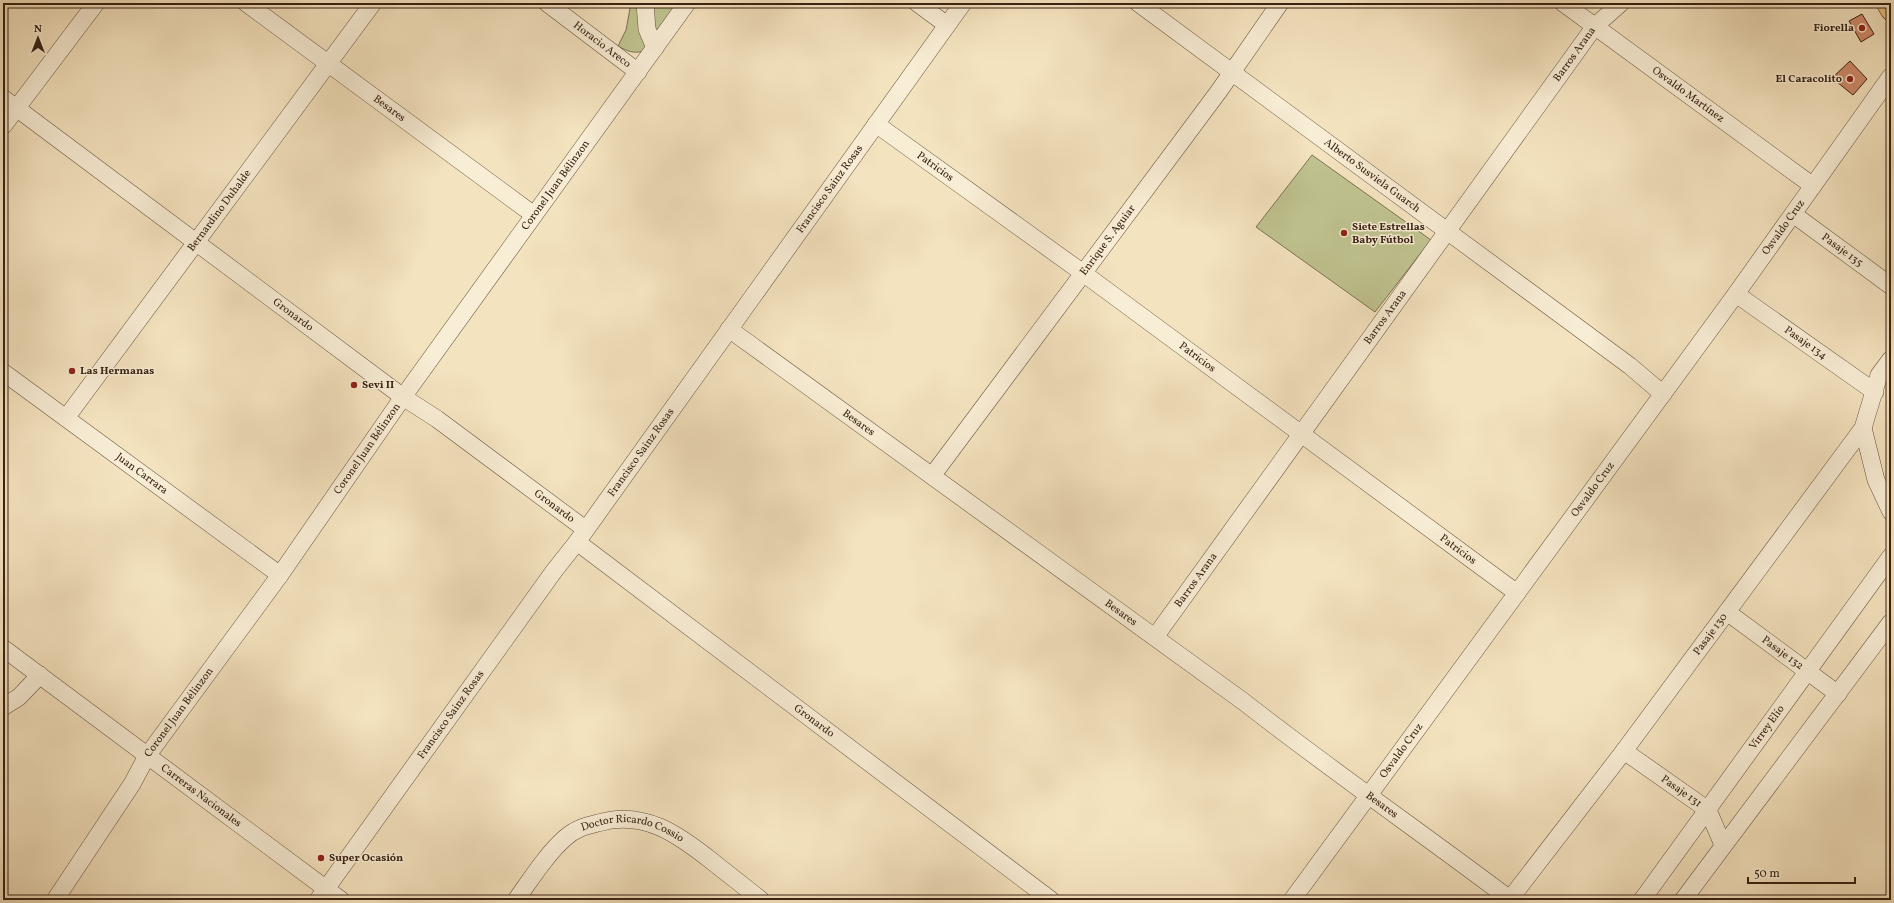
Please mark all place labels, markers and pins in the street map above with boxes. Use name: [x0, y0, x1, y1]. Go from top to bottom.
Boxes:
place label: Fiorella: [1814, 21, 1854, 36]
marker: Fiorella: [1857, 23, 1867, 33]
place label: El Caracolito: [1776, 72, 1842, 87]
marker: El Caracolito: [1845, 74, 1855, 84]
place label: Siete Estrellas Baby Fútbol: [1352, 220, 1425, 248]
marker: Siete Estrellas Baby Fútbol: [1339, 228, 1349, 238]
place label: Las Hermanas: [80, 364, 154, 379]
marker: Las Hermanas: [67, 366, 77, 376]
place label: Sevi II: [362, 378, 394, 393]
marker: Sevi II: [349, 380, 359, 390]
place label: Super Ocasión: [329, 851, 403, 866]
marker: Super Ocasión: [316, 853, 326, 863]

